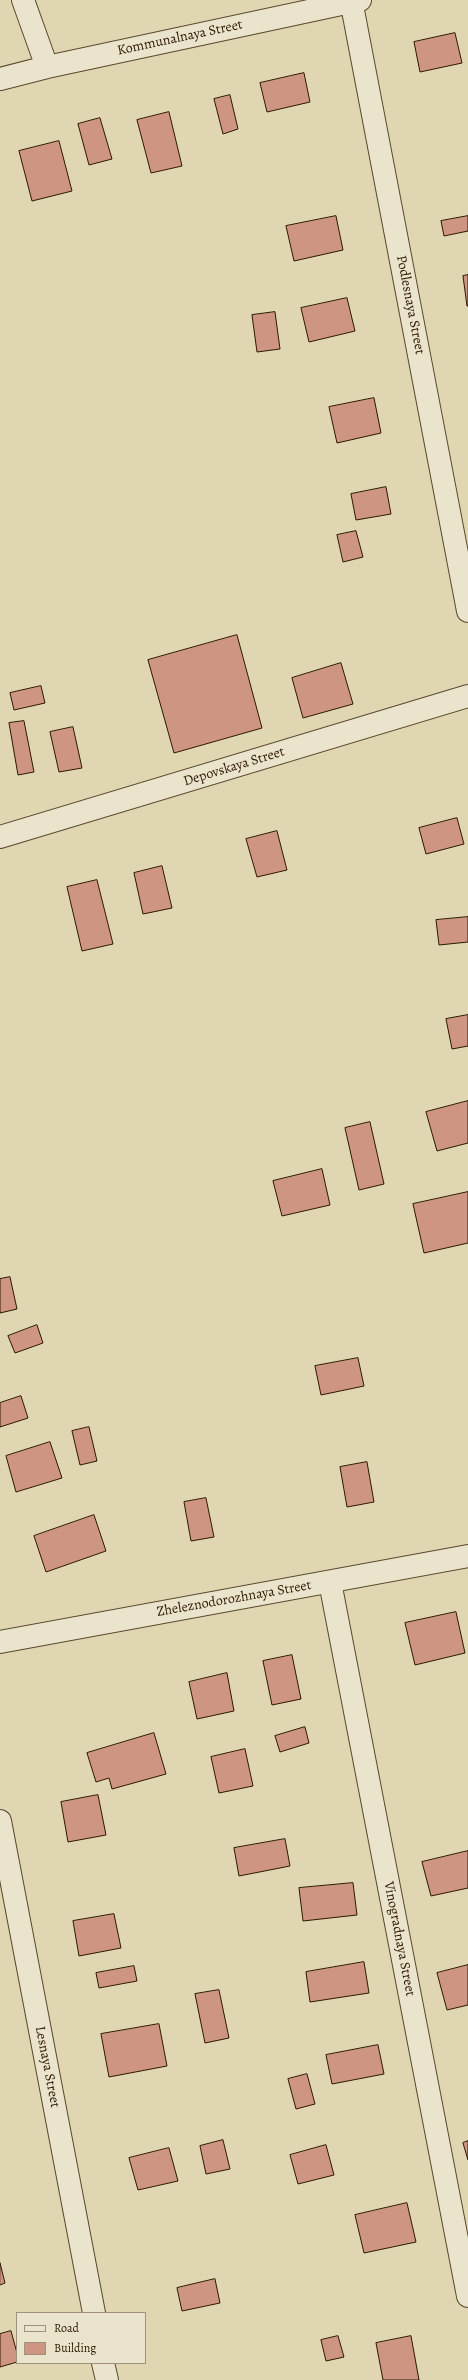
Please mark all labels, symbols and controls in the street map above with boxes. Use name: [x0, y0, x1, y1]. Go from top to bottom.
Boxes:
street label: Kommunalnaya Street: [116, 17, 244, 59]
street label: Podlesnaya Street: [392, 254, 428, 356]
street label: Depovskaya Street: [181, 744, 287, 790]
street label: Zheleznodorozhnaya Street: [155, 1577, 313, 1621]
street label: Vinogradnaya Street: [380, 1880, 418, 1998]
street label: Lesnaya Street: [31, 2025, 63, 2109]
legend: [16, 2312, 146, 2364]
text: Road: [54, 2320, 79, 2336]
text: Building: [54, 2340, 96, 2356]

